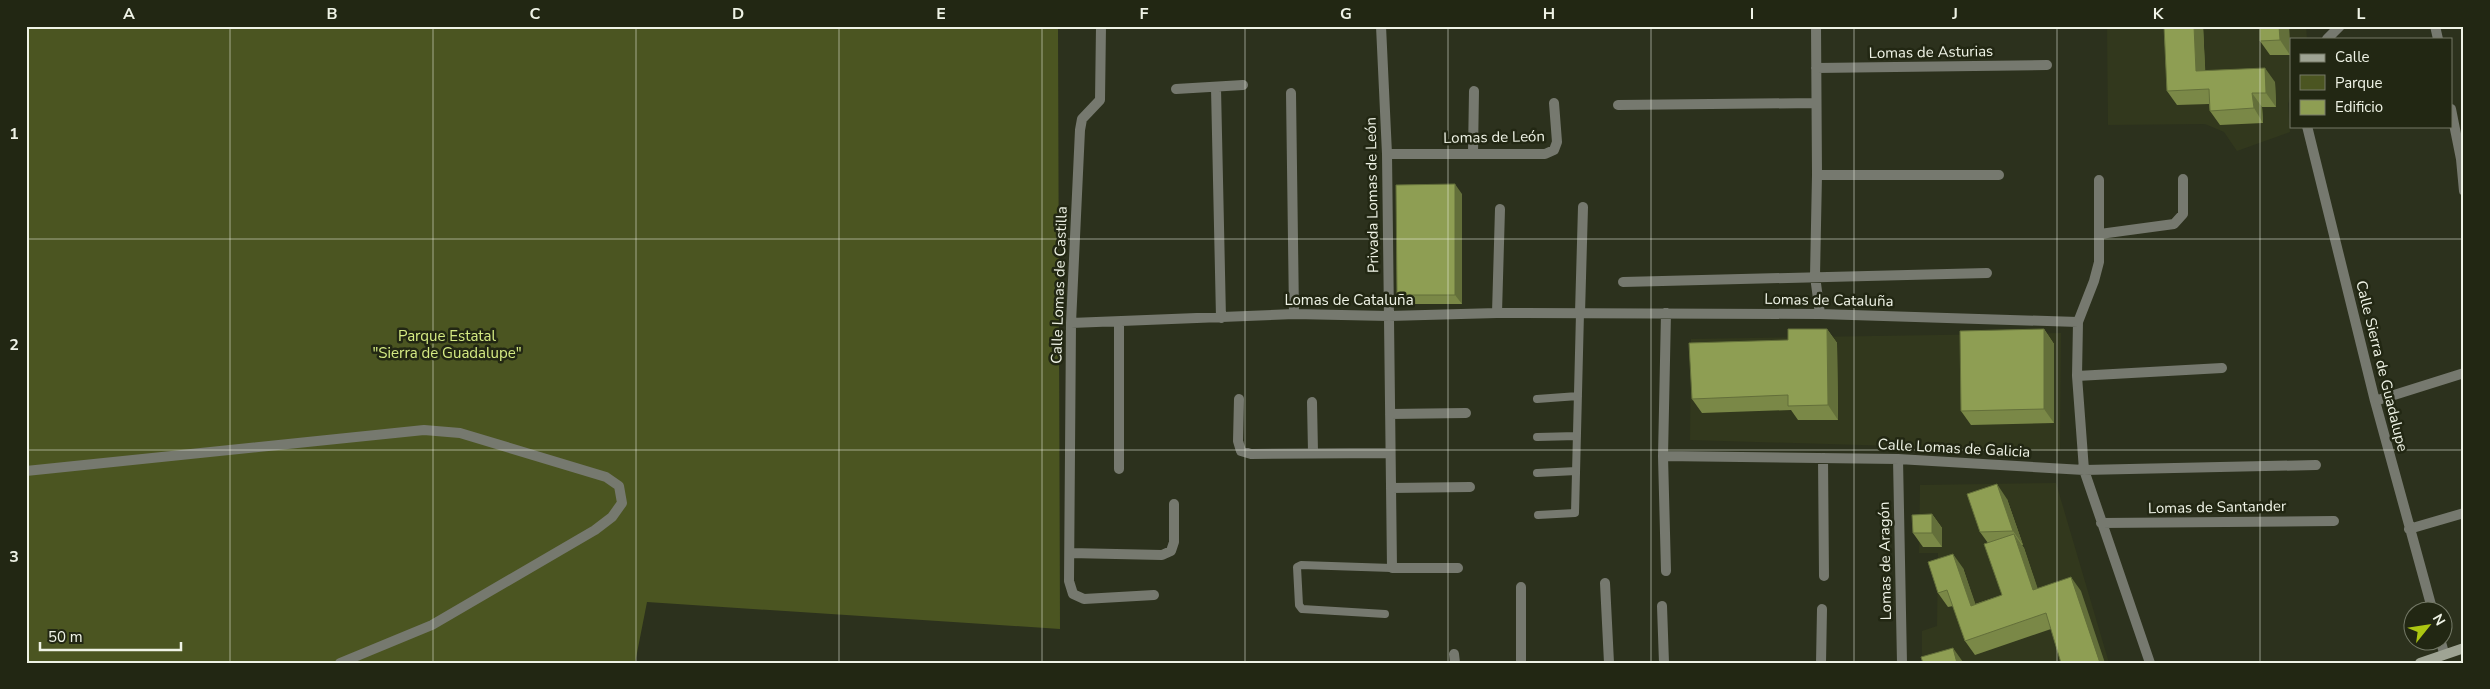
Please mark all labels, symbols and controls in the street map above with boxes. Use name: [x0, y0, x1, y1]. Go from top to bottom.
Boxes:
text: A: [123, 3, 135, 25]
text: B: [326, 3, 338, 25]
text: C: [530, 3, 541, 25]
text: D: [732, 3, 744, 25]
text: E: [936, 3, 946, 25]
text: F: [1140, 3, 1149, 25]
text: G: [1340, 3, 1352, 25]
text: H: [1543, 3, 1555, 25]
text: I: [1750, 3, 1754, 25]
text: J: [1951, 3, 1958, 25]
text: K: [2153, 3, 2165, 25]
text: L: [2357, 3, 2366, 25]
legend: [2290, 38, 2452, 128]
street label: Lomas de Asturias: [1869, 41, 1993, 63]
text: Calle: [2335, 47, 2370, 67]
text: Parque: [2335, 73, 2383, 93]
text: Edificio: [2335, 97, 2383, 117]
street label: Privada Lomas de León: [1361, 117, 1383, 273]
text: 1: [9, 123, 19, 145]
street label: Lomas de León: [1443, 126, 1545, 148]
street label: Calle Lomas de Castilla: [1046, 206, 1072, 364]
street label: Calle Sierra de Guadalupe: [2351, 278, 2413, 454]
street label: Lomas de Cataluña: [1764, 289, 1894, 311]
street label: Lomas de Cataluña: [1284, 290, 1414, 310]
park label: Parque Estatal "Sierra de Guadalupe": [373, 326, 522, 363]
text: 2: [9, 334, 19, 356]
street label: Calle Lomas de Galicia: [1877, 434, 2031, 462]
street label: Lomas de Santander: [2148, 496, 2287, 518]
street label: Lomas de Aragón: [1874, 501, 1896, 621]
text: 3: [9, 546, 19, 568]
north arrow: [2402, 602, 2452, 652]
text: N: [2428, 610, 2450, 629]
scale bar: [40, 619, 181, 651]
text: 50 m: [48, 627, 83, 647]

